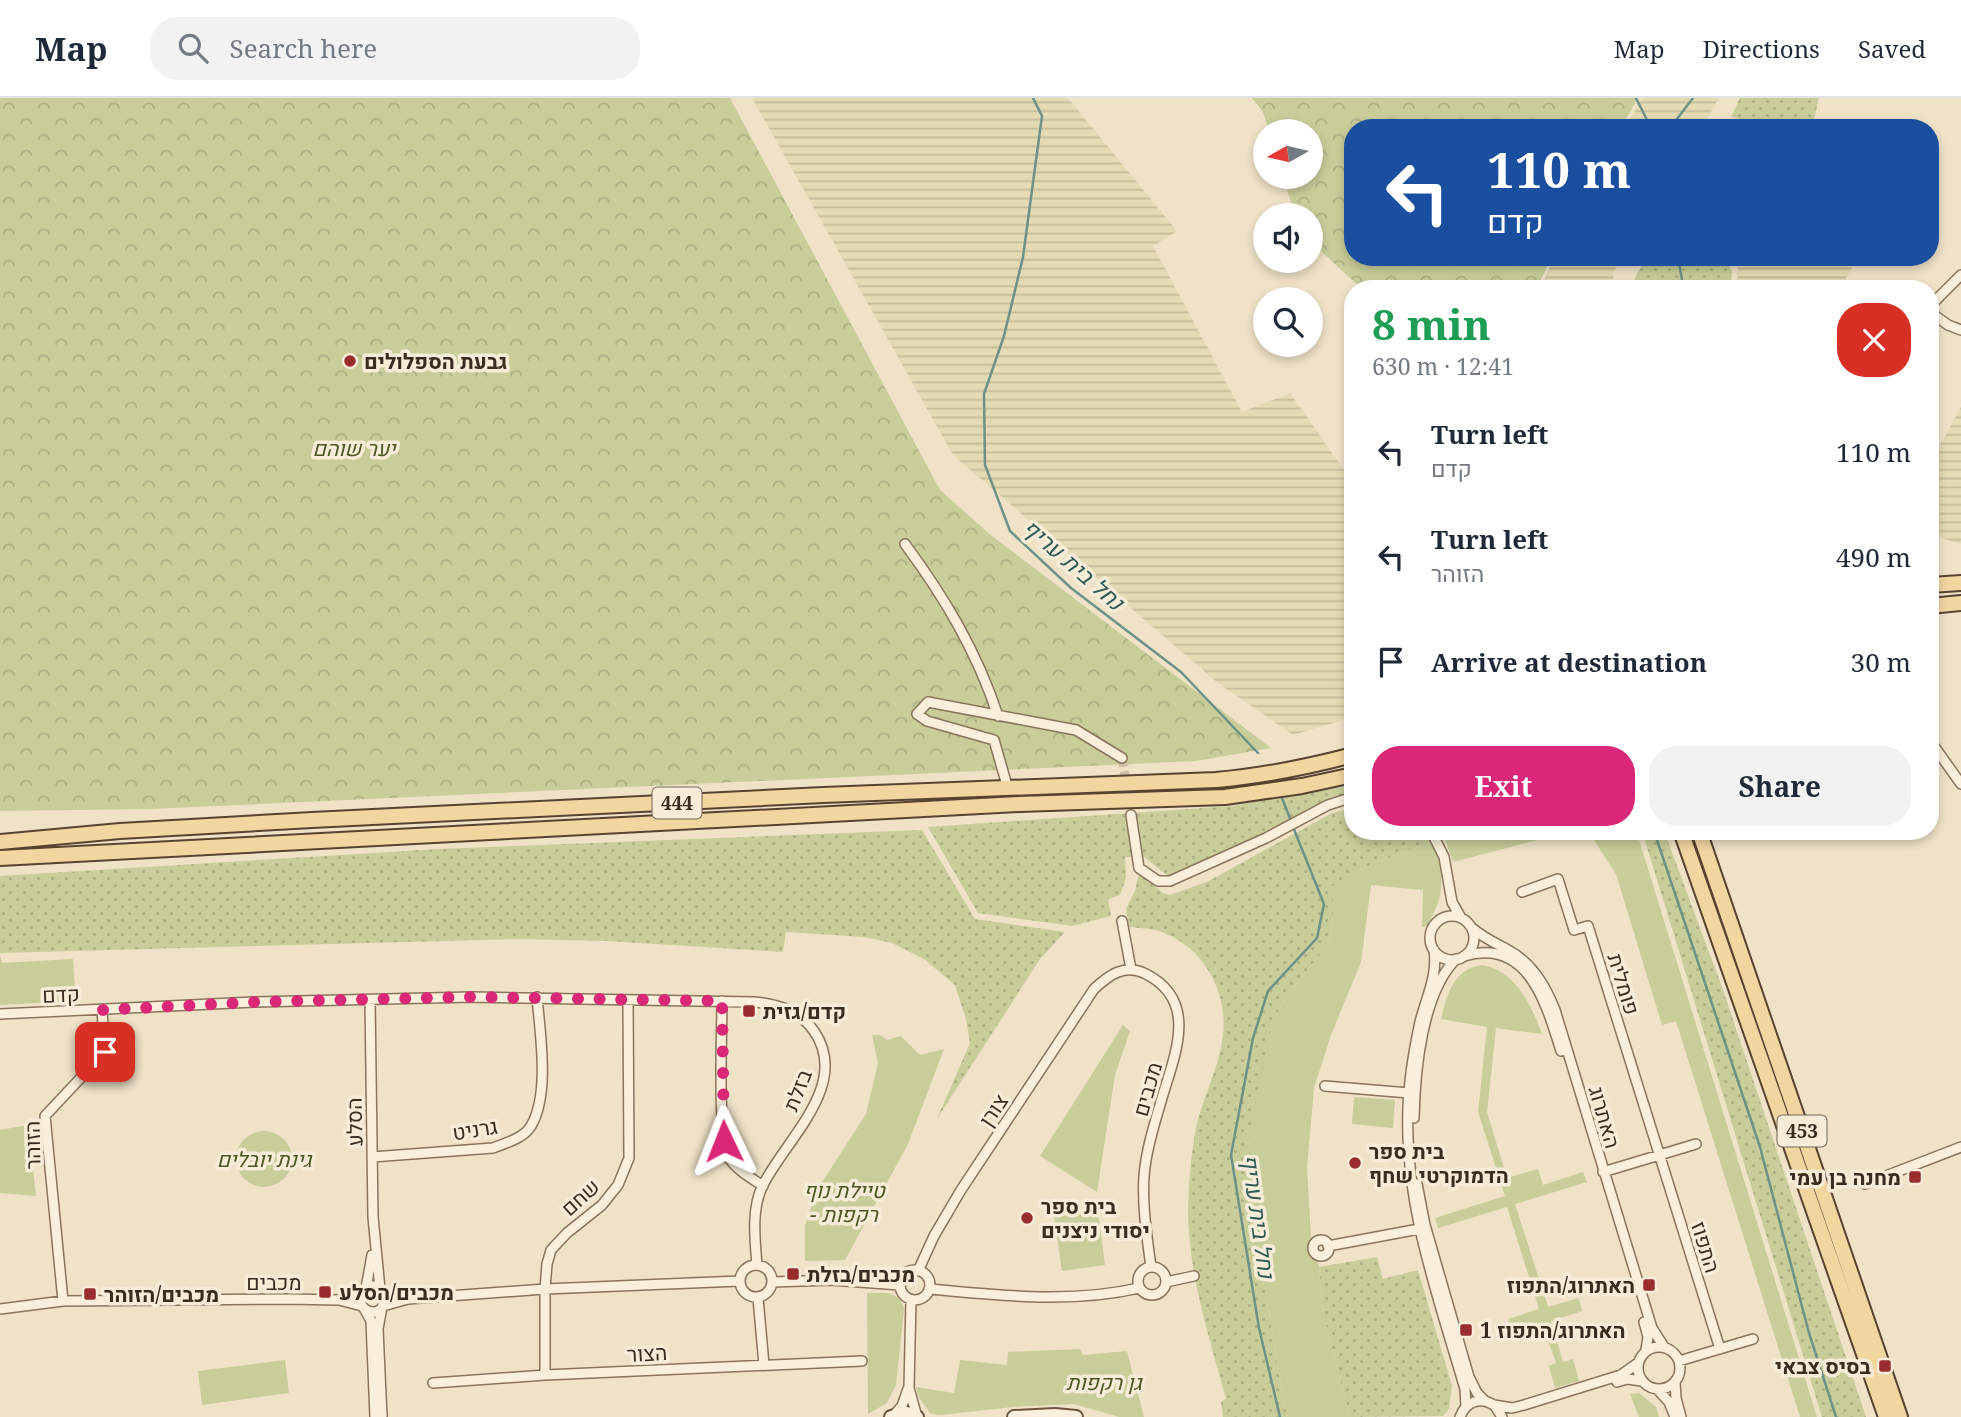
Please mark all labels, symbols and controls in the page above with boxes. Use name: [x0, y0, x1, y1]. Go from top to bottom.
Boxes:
search box: [150, 17, 640, 80]
text: Map: [35, 26, 108, 71]
icon: search: [174, 29, 212, 67]
text: Search here: [230, 30, 377, 66]
text: Map: [1614, 32, 1665, 65]
text: Directions: [1703, 32, 1820, 65]
text: Saved: [1858, 32, 1926, 65]
north arrow: [1253, 119, 1323, 189]
map controls: [1253, 119, 1323, 357]
text: 110 m: [1487, 136, 1631, 202]
icon: left: [1372, 147, 1463, 238]
text: קדם: [1487, 199, 1544, 242]
button: sound: [1253, 203, 1323, 273]
button: search: [1253, 287, 1323, 357]
text: 8 min: [1372, 295, 1491, 352]
button: close: [1837, 303, 1911, 377]
place label: גבעת הספלולים: [364, 347, 507, 375]
text: 630 m · 12:41: [1372, 350, 1514, 382]
marker: גבעת הספלולים: [342, 353, 358, 369]
text: Turn left: [1431, 416, 1548, 452]
icon: left: [1372, 433, 1410, 471]
park label: יער שוהם: [313, 434, 397, 462]
text: 110 m: [1836, 434, 1911, 470]
text: קדם: [1431, 452, 1472, 484]
water label: נחל בית עריף: [1016, 511, 1133, 618]
text: Turn left: [1431, 521, 1548, 557]
icon: left: [1372, 538, 1410, 576]
text: 490 m: [1836, 539, 1911, 575]
text: הזוהר: [1431, 557, 1484, 589]
icon: arrive: [1372, 643, 1410, 681]
text: Arrive at destination: [1431, 644, 1707, 680]
text: 30 m: [1851, 644, 1911, 680]
button: Exit: [1372, 746, 1635, 826]
button: Share: [1649, 746, 1911, 826]
road number: 444: [652, 788, 702, 818]
street label: פומלית: [1601, 950, 1647, 1018]
street label: קדם: [42, 979, 80, 1009]
place label: קדם/גזית: [763, 997, 846, 1025]
marker: קדם/גזית: [741, 1003, 757, 1019]
pin: [75, 1022, 135, 1082]
icon: arrive: [86, 1033, 124, 1071]
street label: מכבים: [1126, 1059, 1168, 1119]
street label: בזלת: [776, 1065, 818, 1115]
street label: האתרוג: [1583, 1083, 1627, 1151]
street label: צורן: [972, 1088, 1014, 1132]
street label: הסלע: [340, 1097, 368, 1147]
position arrow: [687, 1104, 761, 1178]
street label: גרניט: [450, 1112, 500, 1146]
road number: 453: [1778, 1116, 1826, 1147]
street label: הזוהר: [18, 1120, 46, 1170]
place label: בית ספר הדמוקרטי שחף: [1369, 1137, 1509, 1189]
park label: גינת יובלים: [217, 1145, 313, 1173]
water label: נחל בית עריף: [1234, 1152, 1284, 1282]
marker: בית ספר הדמוקרטי שחף: [1347, 1155, 1363, 1171]
place label: מחנה בן עמי: [1789, 1163, 1901, 1191]
marker: מחנה בן עמי: [1907, 1169, 1923, 1185]
street label: שחם: [555, 1172, 605, 1222]
park label: טיילת נוף - רקפות: [803, 1176, 887, 1228]
place label: בית ספר יסודי ניצנים: [1041, 1192, 1150, 1244]
marker: בית ספר יסודי ניצנים: [1019, 1210, 1035, 1226]
street label: התפוז: [1685, 1218, 1727, 1276]
place label: מכבים/בזלת: [807, 1260, 915, 1288]
marker: מכבים/בזלת: [785, 1266, 801, 1282]
street label: מכבים: [246, 1268, 302, 1296]
place label: האתרוג/התפוז: [1507, 1271, 1635, 1299]
marker: האתרוג/התפוז: [1641, 1277, 1657, 1293]
place label: מכבים/הסלע: [339, 1278, 454, 1306]
place label: מכבים/הזוהר: [104, 1280, 219, 1308]
marker: מכבים/הסלע: [317, 1284, 333, 1300]
marker: מכבים/הזוהר: [82, 1286, 98, 1302]
place label: האתרוג/התפוז 1: [1480, 1316, 1626, 1344]
marker: האתרוג/התפוז 1: [1458, 1322, 1474, 1338]
street label: הצור: [626, 1338, 668, 1368]
place label: בסיס צבאי: [1775, 1352, 1872, 1380]
marker: בסיס צבאי: [1877, 1358, 1893, 1374]
park label: גן רקפות: [1066, 1368, 1144, 1396]

